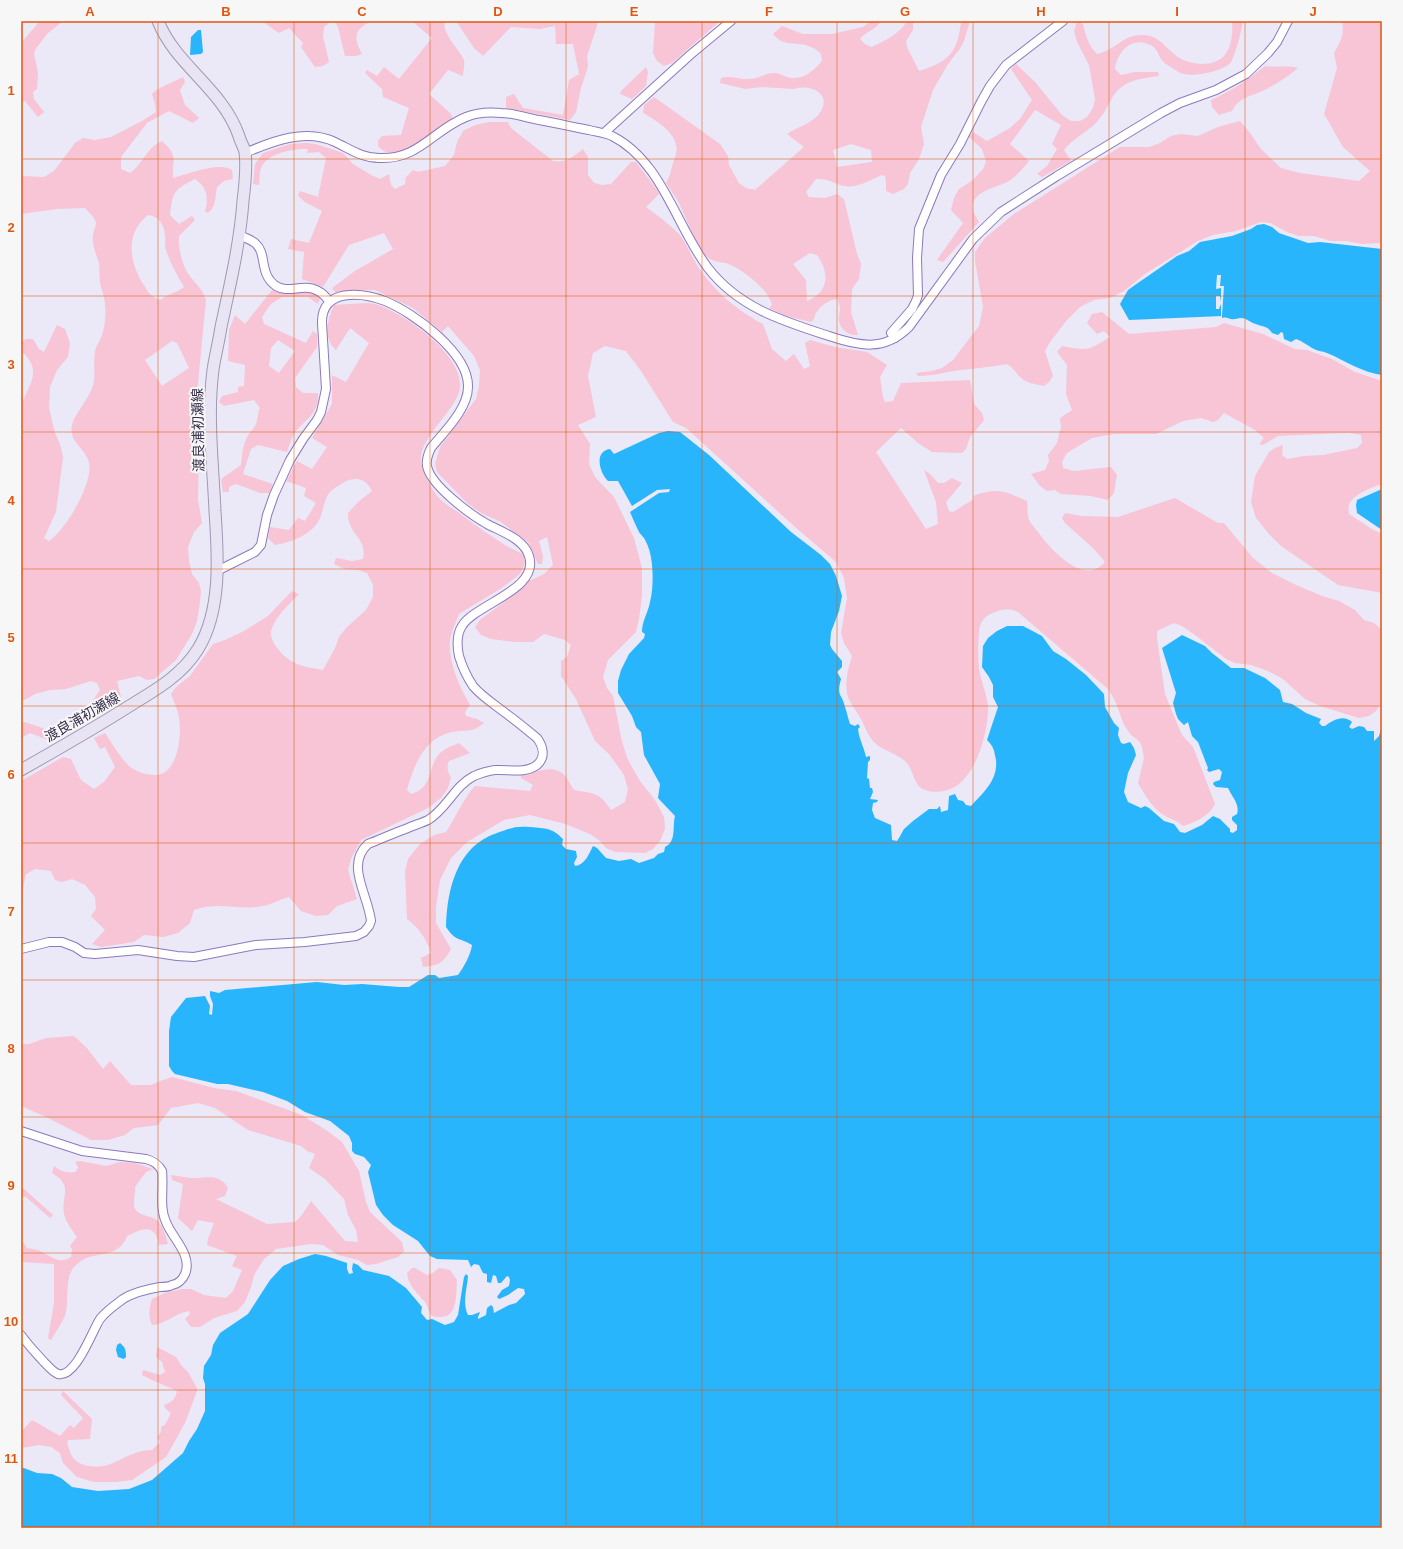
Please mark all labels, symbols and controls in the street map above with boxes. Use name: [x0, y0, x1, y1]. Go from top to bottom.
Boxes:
text: A: [85, 4, 95, 19]
text: B: [221, 4, 231, 19]
text: C: [357, 4, 367, 19]
text: D: [493, 4, 503, 19]
text: E: [630, 4, 639, 19]
text: F: [765, 4, 773, 19]
text: G: [900, 4, 910, 19]
text: H: [1036, 4, 1046, 19]
text: I: [1175, 4, 1179, 19]
text: J: [1309, 4, 1317, 19]
text: 1: [7, 83, 15, 98]
text: 2: [7, 220, 15, 235]
text: 3: [7, 357, 15, 372]
street label: 渡良浦初瀬線: [189, 388, 207, 472]
text: 4: [7, 493, 15, 508]
text: 5: [7, 630, 15, 645]
street label: 渡良浦初瀬線: [42, 689, 122, 745]
text: 6: [7, 767, 15, 782]
text: 7: [7, 904, 15, 919]
text: 8: [7, 1041, 15, 1056]
text: 9: [7, 1178, 15, 1193]
text: 10: [4, 1314, 18, 1329]
text: 11: [4, 1451, 18, 1466]

